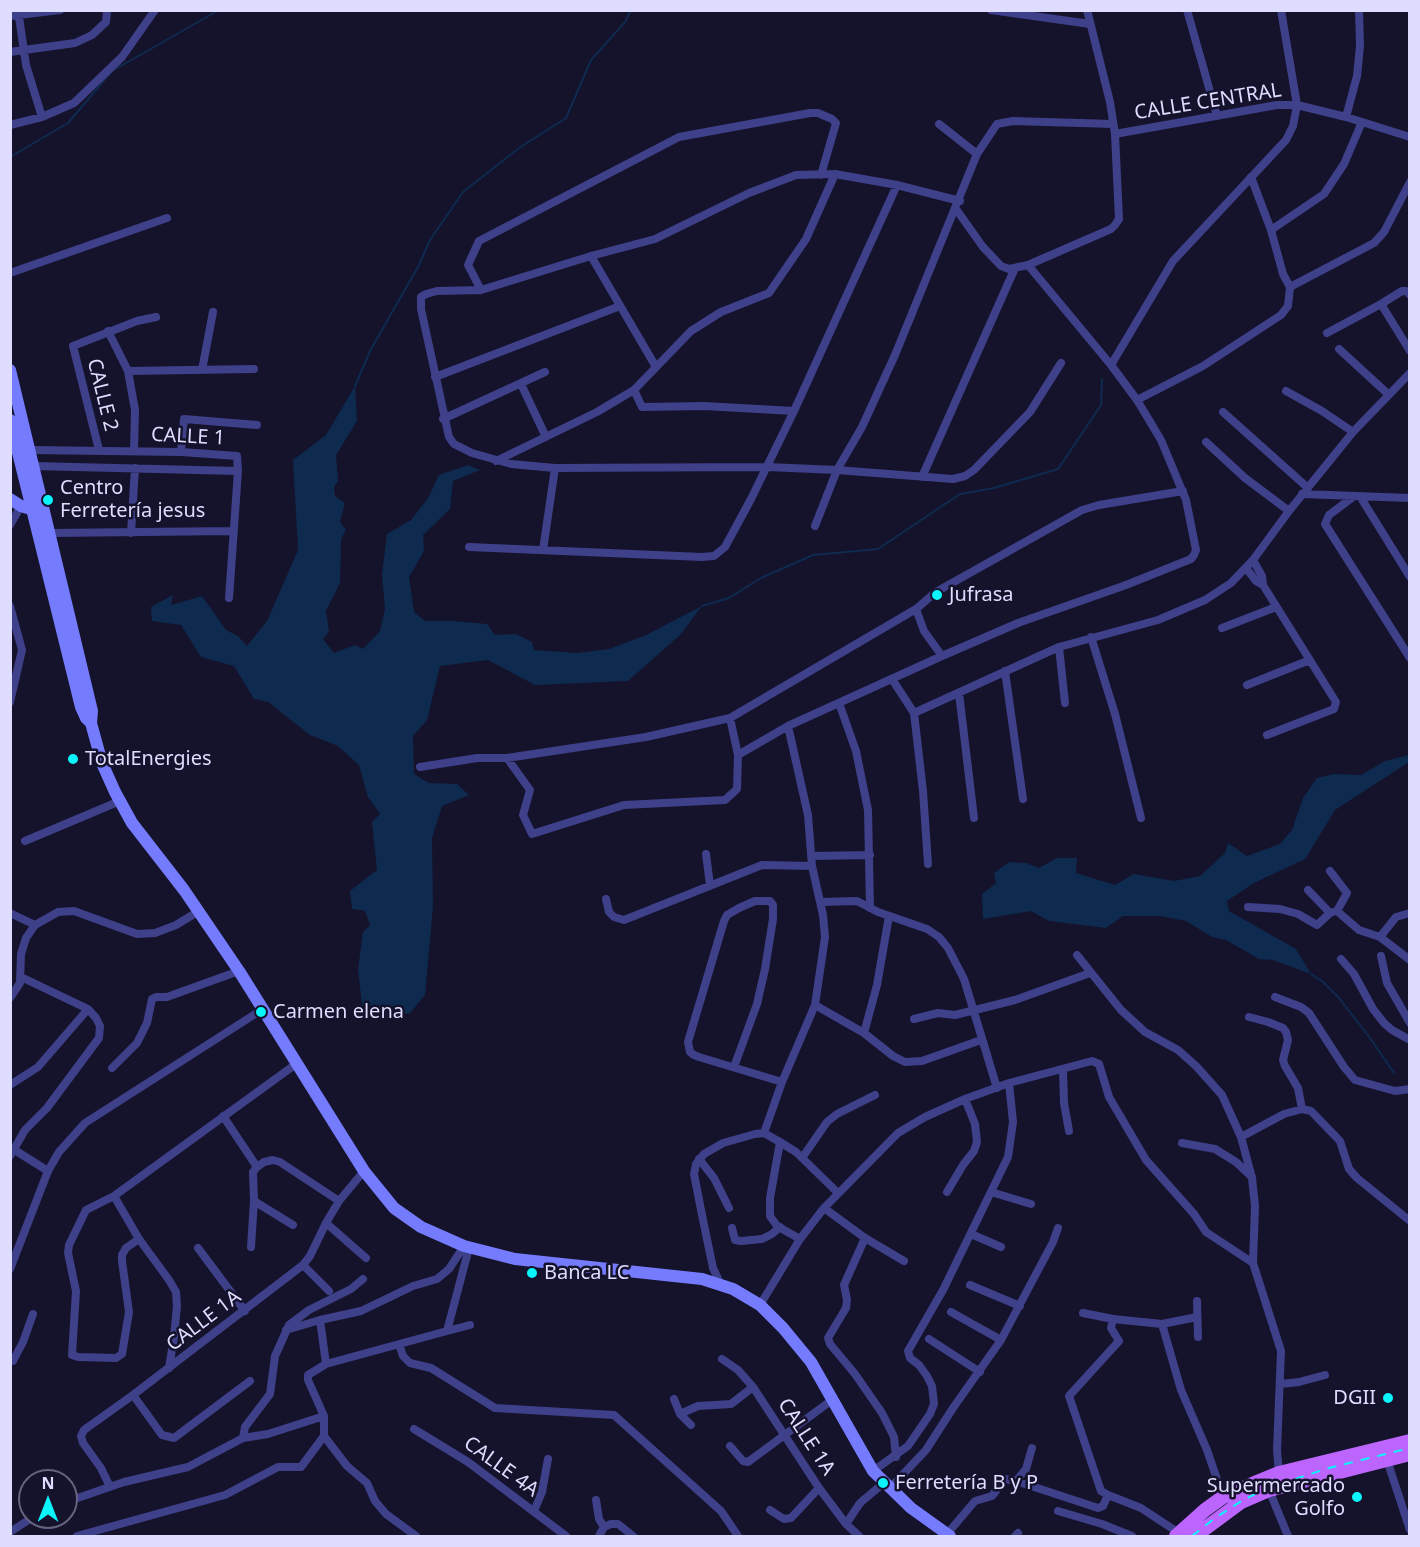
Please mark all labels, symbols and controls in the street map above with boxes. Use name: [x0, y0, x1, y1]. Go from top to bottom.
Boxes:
street label: CALLE CENTRAL: [1133, 79, 1283, 125]
street label: CALLE 2: [81, 356, 123, 434]
street label: CALLE 1: [150, 423, 226, 451]
place label: Centro Ferretería jesus: [60, 476, 205, 523]
marker: Centro Ferretería jesus: [41, 493, 55, 507]
place label: Jufrasa: [949, 583, 1014, 607]
marker: Jufrasa: [930, 588, 944, 602]
place label: TotalEnergies: [85, 747, 212, 771]
marker: TotalEnergies: [66, 752, 80, 766]
place label: Carmen elena: [273, 1000, 404, 1024]
marker: Carmen elena: [254, 1005, 268, 1019]
place label: Banca LC: [544, 1261, 629, 1285]
marker: Banca LC: [525, 1266, 539, 1280]
street label: CALLE 1A: [162, 1285, 246, 1357]
place label: DGII: [1333, 1386, 1376, 1410]
marker: DGII: [1381, 1391, 1395, 1405]
street label: CALLE 1A: [772, 1394, 840, 1480]
street label: CALLE 4A: [459, 1432, 543, 1502]
north arrow: [18, 1469, 78, 1529]
place label: Ferretería B y P: [895, 1471, 1038, 1495]
text: N: [41, 1472, 55, 1494]
place label: Supermercado Golfo: [1207, 1474, 1345, 1521]
marker: Ferretería B y P: [876, 1476, 890, 1490]
marker: Supermercado Golfo: [1350, 1490, 1364, 1504]

